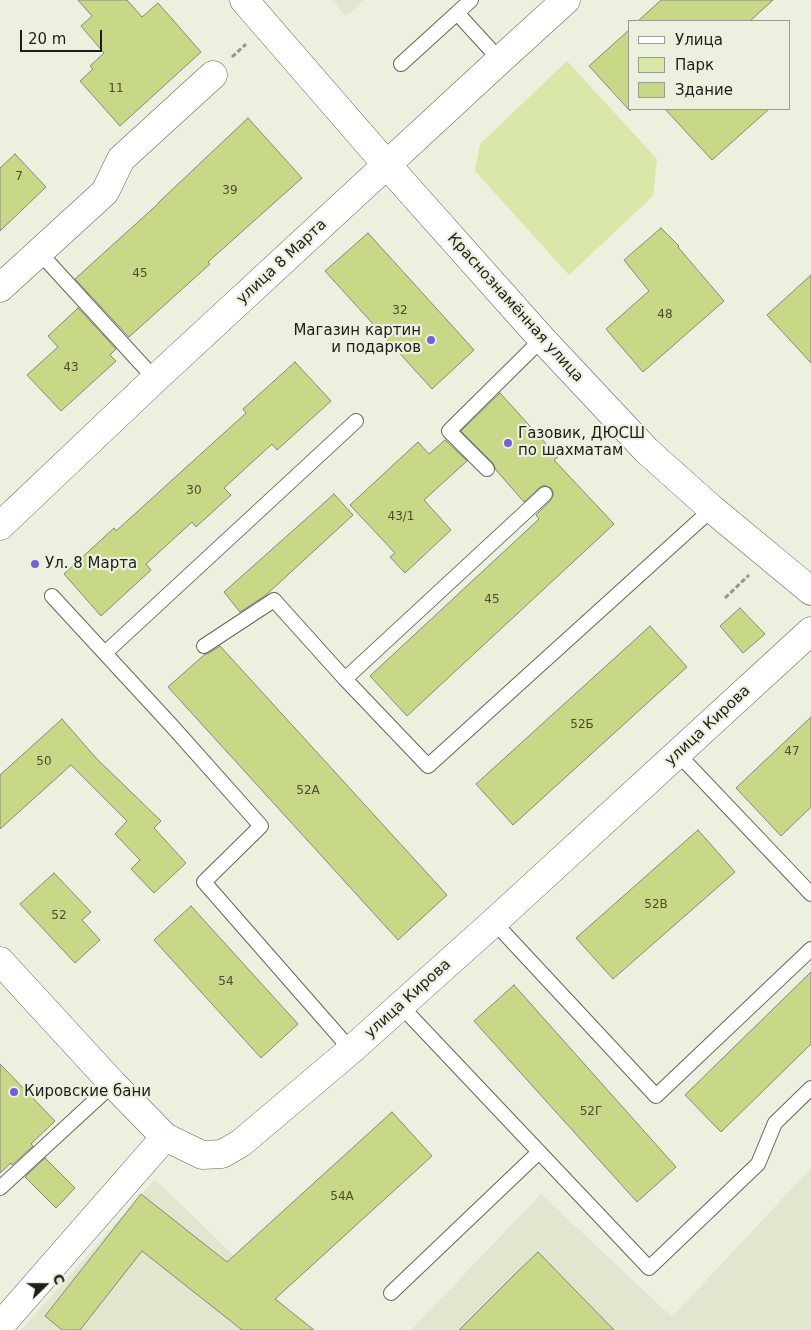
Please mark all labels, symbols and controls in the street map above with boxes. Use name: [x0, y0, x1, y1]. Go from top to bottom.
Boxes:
scale bar: [22, 20, 105, 52]
legend: [628, 20, 791, 110]
text: 20 m: [28, 30, 66, 48]
text: Улица: [675, 31, 723, 49]
text: Парк: [675, 56, 714, 74]
text: Здание: [675, 81, 733, 99]
house number: 11: [108, 82, 124, 96]
house number: 7: [15, 170, 23, 184]
house number: 39: [222, 184, 238, 198]
street label: улица 8 Марта: [233, 216, 331, 308]
street label: Краснознамённая улица: [443, 230, 587, 386]
house number: 45: [132, 267, 148, 281]
house number: 32: [392, 304, 408, 318]
house number: 48: [657, 308, 673, 322]
place label: Магазин картин и подарков: [293, 322, 421, 357]
marker: Магазин картин и подарков: [425, 334, 437, 346]
house number: 43: [63, 361, 79, 375]
place label: Газовик, ДЮСШ по шахматам: [518, 425, 645, 460]
marker: Газовик, ДЮСШ по шахматам: [502, 437, 514, 449]
house number: 30: [186, 484, 202, 498]
house number: 43/1: [388, 510, 414, 524]
place label: Ул. 8 Марта: [45, 555, 137, 573]
marker: Ул. 8 Марта: [29, 558, 41, 570]
house number: 45: [484, 593, 500, 607]
street label: улица Кирова: [662, 682, 754, 770]
house number: 52Б: [570, 718, 594, 732]
house number: 47: [784, 745, 800, 759]
house number: 50: [36, 755, 52, 769]
house number: 52А: [296, 784, 320, 798]
house number: 52В: [644, 898, 668, 912]
house number: 52: [51, 909, 67, 923]
street label: улица Кирова: [361, 956, 455, 1042]
house number: 54: [218, 975, 234, 989]
place label: Кировские бани: [24, 1083, 151, 1101]
marker: Кировские бани: [8, 1086, 20, 1098]
house number: 52Г: [580, 1105, 602, 1119]
house number: 54А: [330, 1190, 354, 1204]
north arrow: [20, 1260, 70, 1310]
text: С: [50, 1272, 68, 1287]

